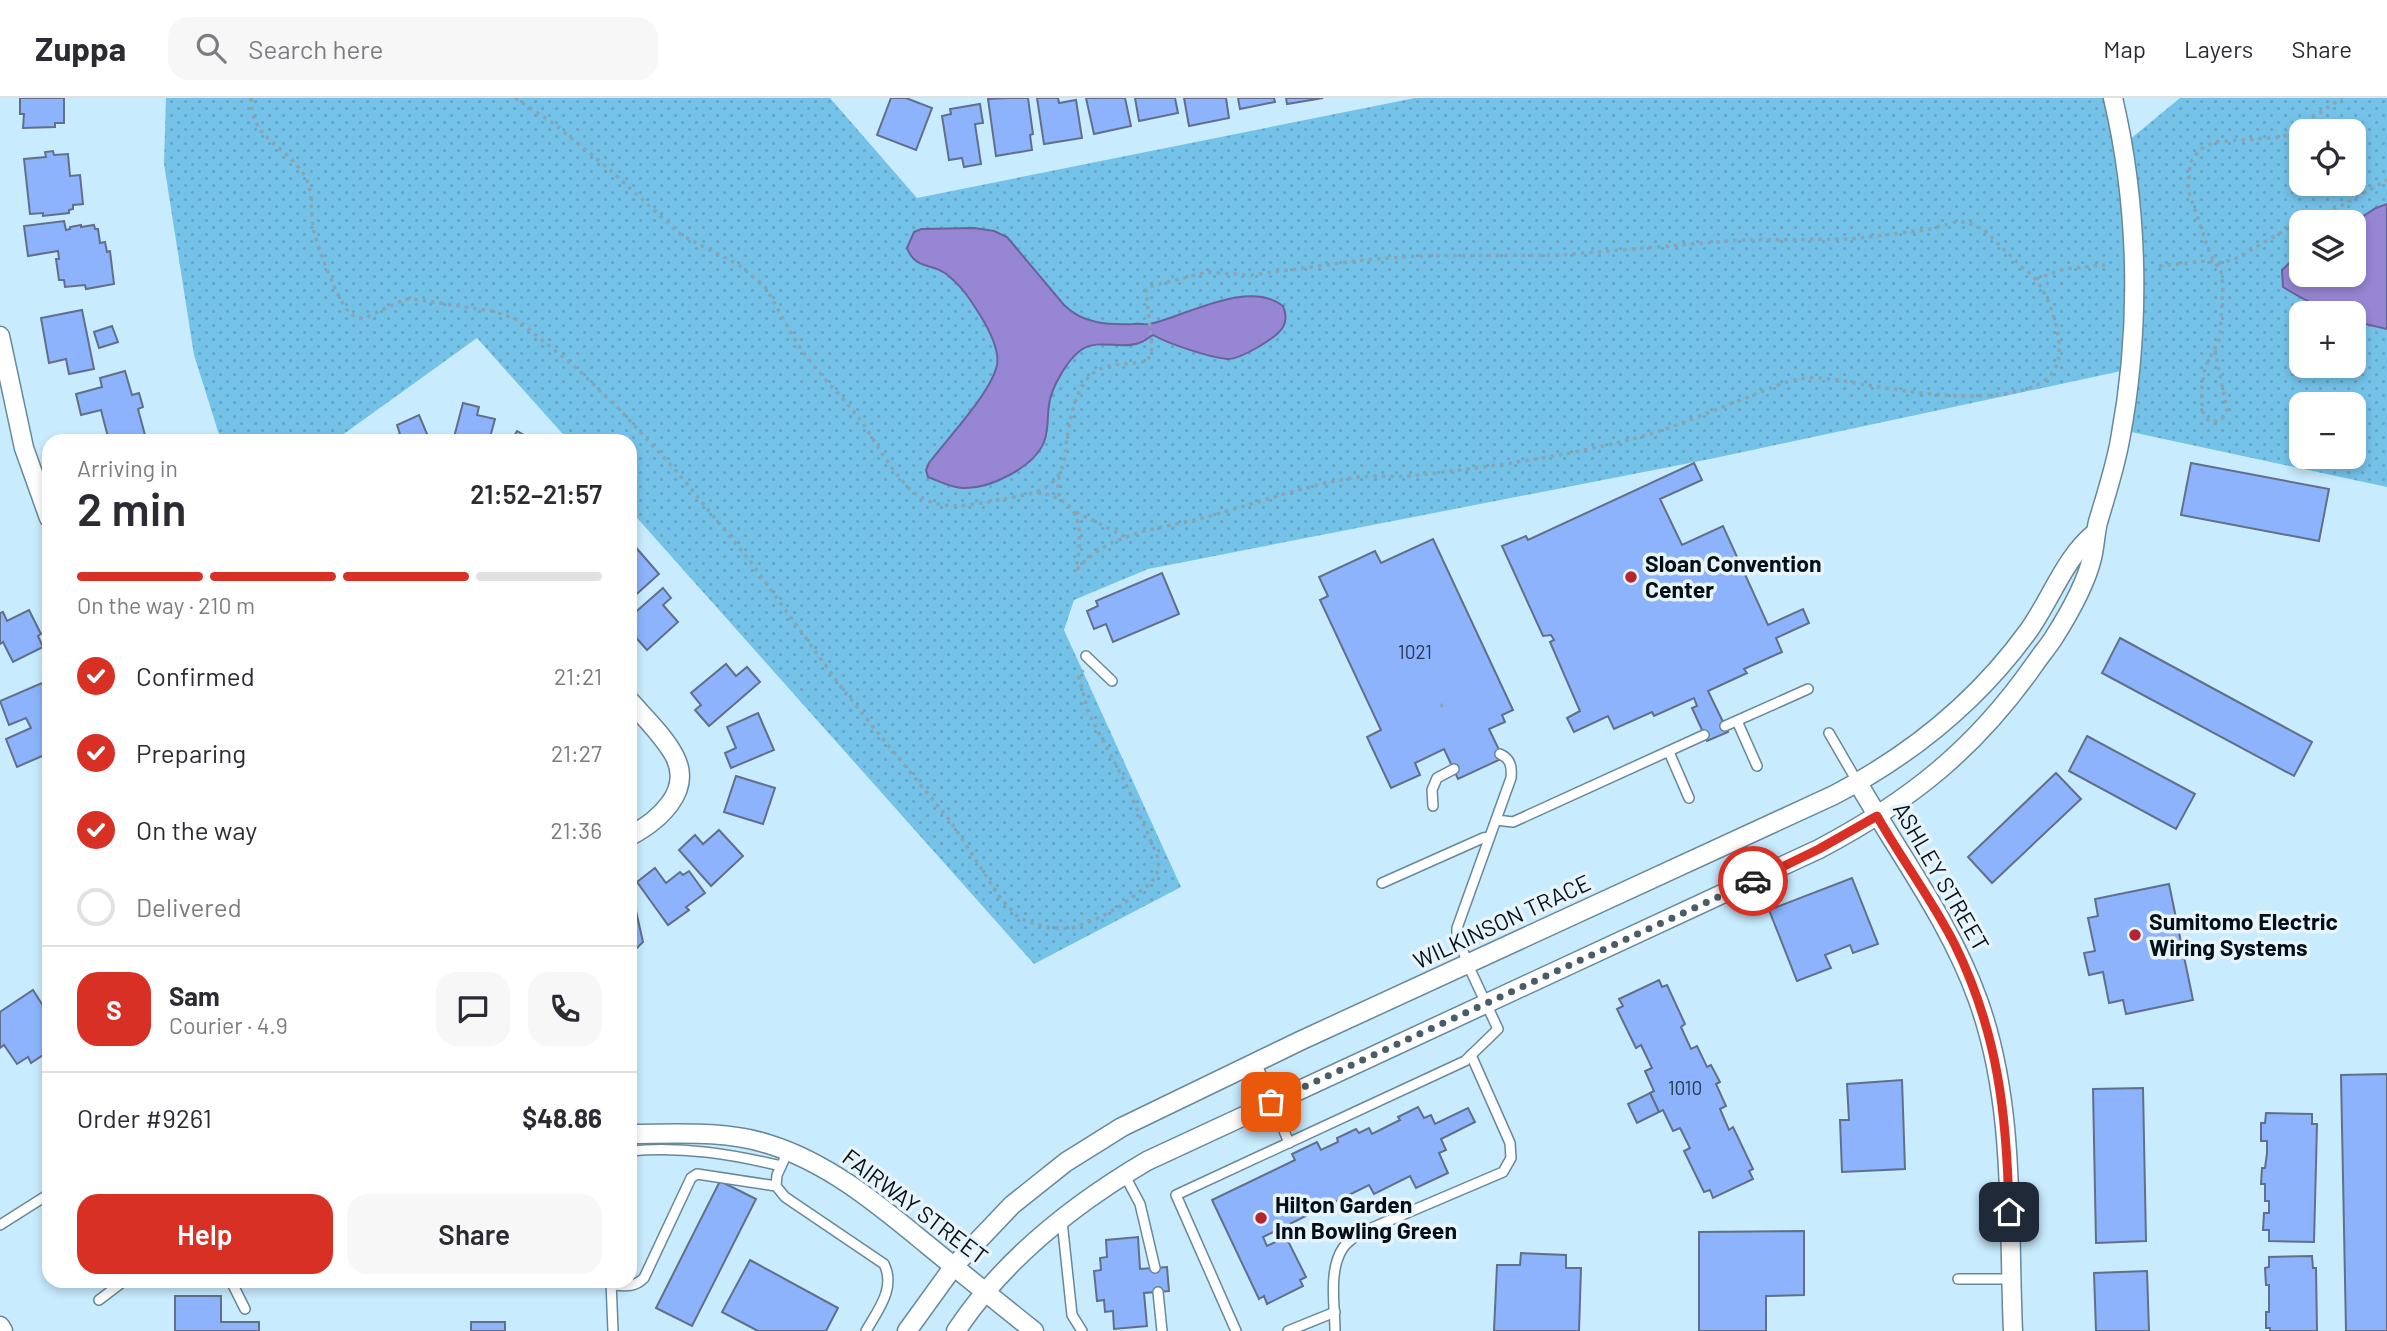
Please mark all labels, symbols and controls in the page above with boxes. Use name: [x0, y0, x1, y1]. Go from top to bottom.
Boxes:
search box: [168, 17, 658, 80]
text: Zuppa: [35, 28, 126, 68]
icon: search: [192, 29, 230, 67]
text: Search here: [248, 33, 383, 64]
text: Map: [2103, 34, 2146, 63]
text: Layers: [2184, 34, 2253, 63]
text: Share: [2291, 34, 2352, 63]
map controls: [2289, 119, 2366, 469]
button: locate: [2289, 119, 2366, 196]
button: layers: [2289, 210, 2366, 287]
button: +: [2289, 301, 2366, 378]
button: −: [2289, 392, 2366, 469]
text: Arriving in: [77, 454, 178, 482]
text: 21:52–21:57: [470, 478, 602, 509]
text: 2 min: [77, 480, 186, 535]
place label: Sloan Convention Center: [1645, 549, 1822, 603]
marker: Sloan Convention Center: [1623, 569, 1639, 585]
text: On the way · 210 m: [77, 591, 255, 619]
house number: 1021: [1398, 640, 1432, 663]
icon: check: [77, 657, 115, 695]
text: Confirmed: [136, 660, 255, 691]
text: 21:21: [554, 662, 602, 690]
icon: check: [77, 734, 115, 772]
text: Preparing: [136, 737, 246, 768]
text: 21:27: [551, 739, 602, 767]
street label: ASHLEY STREET: [1888, 797, 1996, 956]
icon: check: [77, 811, 115, 849]
text: On the way: [136, 814, 257, 845]
text: 21:36: [550, 816, 602, 844]
courier: [1718, 846, 1788, 916]
icon: car: [1734, 862, 1772, 900]
street label: WILKINSON TRACE: [1409, 868, 1595, 974]
text: Delivered: [136, 891, 242, 922]
place label: Sumitomo Electric Wiring Systems: [2149, 907, 2338, 961]
marker: Sumitomo Electric Wiring Systems: [2127, 927, 2143, 943]
button: chat: [436, 972, 510, 1046]
button: phone: [528, 972, 602, 1046]
text: Sam: [169, 980, 220, 1011]
text: S: [106, 994, 122, 1025]
text: Courier · 4.9: [169, 1011, 288, 1039]
pin: [1241, 1072, 1301, 1132]
house number: 1010: [1668, 1076, 1702, 1099]
icon: bag: [1252, 1083, 1290, 1121]
text: Order #9261: [77, 1102, 212, 1133]
text: $48.86: [522, 1102, 602, 1133]
street label: FAIRWAY STREET: [837, 1142, 994, 1270]
pin: [1979, 1182, 2039, 1242]
place label: Hilton Garden Inn Bowling Green: [1275, 1190, 1457, 1244]
icon: home: [1990, 1193, 2028, 1231]
button: Help: [77, 1194, 333, 1274]
button: Share: [347, 1194, 602, 1274]
marker: Hilton Garden Inn Bowling Green: [1253, 1210, 1269, 1226]

